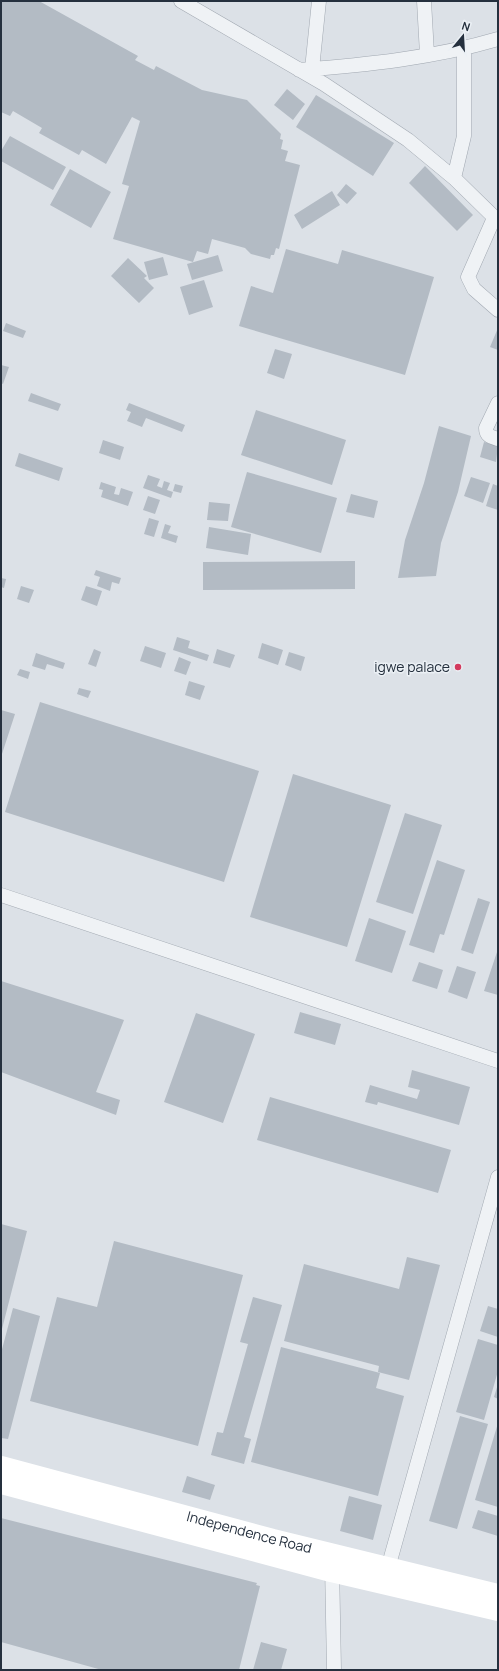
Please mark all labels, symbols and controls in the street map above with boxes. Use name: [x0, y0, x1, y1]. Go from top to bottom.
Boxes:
north arrow: [443, 16, 483, 56]
text: N: [460, 18, 472, 34]
place label: igwe palace: [374, 657, 450, 676]
marker: igwe palace: [453, 662, 463, 672]
street label: Independence Road: [185, 1506, 314, 1557]

